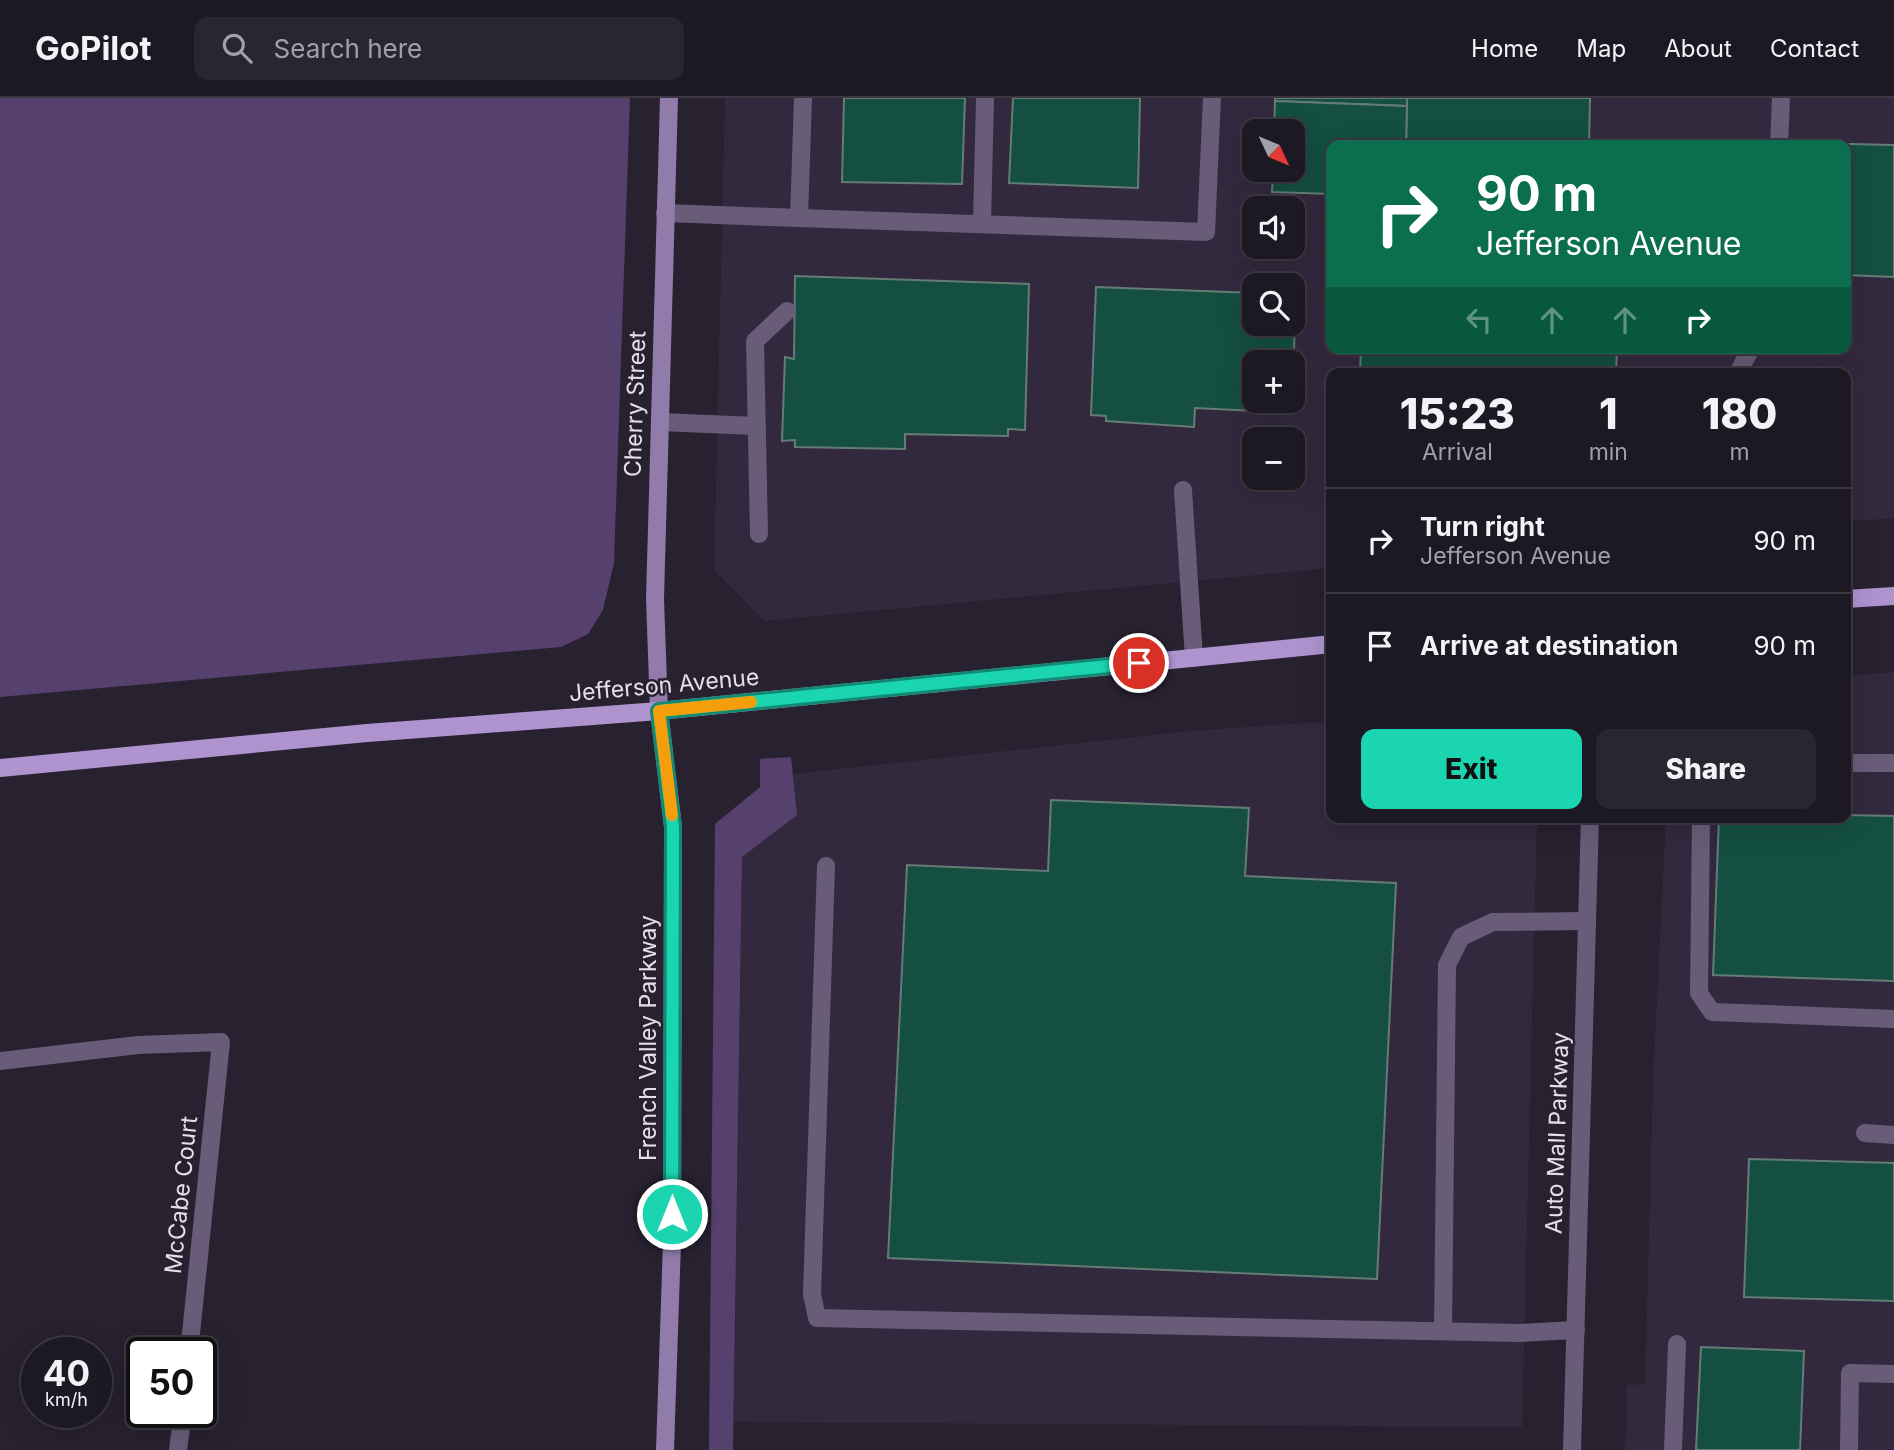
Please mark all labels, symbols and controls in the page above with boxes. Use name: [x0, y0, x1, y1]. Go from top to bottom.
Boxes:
search box: [194, 17, 684, 80]
text: GoPilot: [35, 28, 152, 68]
icon: search: [218, 29, 256, 67]
text: Search here: [274, 33, 422, 64]
text: Home: [1471, 34, 1538, 63]
text: Map: [1576, 34, 1626, 63]
text: About: [1664, 34, 1732, 63]
text: Contact: [1770, 34, 1859, 63]
north arrow: [1242, 119, 1306, 182]
map controls: [1242, 119, 1305, 490]
text: 90 m: [1476, 164, 1597, 223]
icon: right: [1361, 168, 1452, 259]
button: sound: [1242, 196, 1305, 259]
text: Jefferson Avenue: [1476, 224, 1742, 263]
button: search: [1242, 273, 1305, 336]
icon: left: [1460, 301, 1498, 339]
icon: ahead: [1533, 301, 1571, 339]
icon: ahead: [1606, 301, 1644, 339]
icon: right: [1679, 301, 1717, 339]
street label: Cherry Street: [618, 330, 652, 478]
button: +: [1242, 350, 1305, 413]
text: 15:23: [1400, 388, 1515, 439]
text: 1: [1599, 388, 1618, 439]
text: 180: [1702, 388, 1777, 439]
button: −: [1242, 427, 1305, 490]
text: Arrival: [1422, 438, 1493, 466]
text: min: [1589, 438, 1628, 466]
text: m: [1729, 438, 1750, 466]
text: Turn right: [1420, 511, 1545, 542]
icon: right: [1361, 522, 1399, 560]
text: 90 m: [1753, 525, 1816, 556]
text: Jefferson Avenue: [1420, 542, 1611, 570]
icon: arrive: [1361, 627, 1399, 665]
text: Arrive at destination: [1420, 630, 1679, 661]
text: 90 m: [1753, 630, 1816, 661]
pin: [1109, 633, 1169, 693]
icon: arrive: [1120, 644, 1158, 682]
street label: Jefferson Avenue: [568, 663, 760, 707]
button: Exit: [1361, 729, 1582, 809]
button: Share: [1596, 729, 1816, 809]
street label: French Valley Parkway: [634, 915, 662, 1161]
street label: Auto Mall Parkway: [1539, 1032, 1575, 1234]
street label: McCabe Court: [159, 1114, 203, 1275]
position arrow: [635, 1177, 709, 1251]
speed limit sign: 50: [126, 1337, 217, 1428]
text: 40: [43, 1352, 90, 1394]
text: km/h: [45, 1389, 88, 1410]

